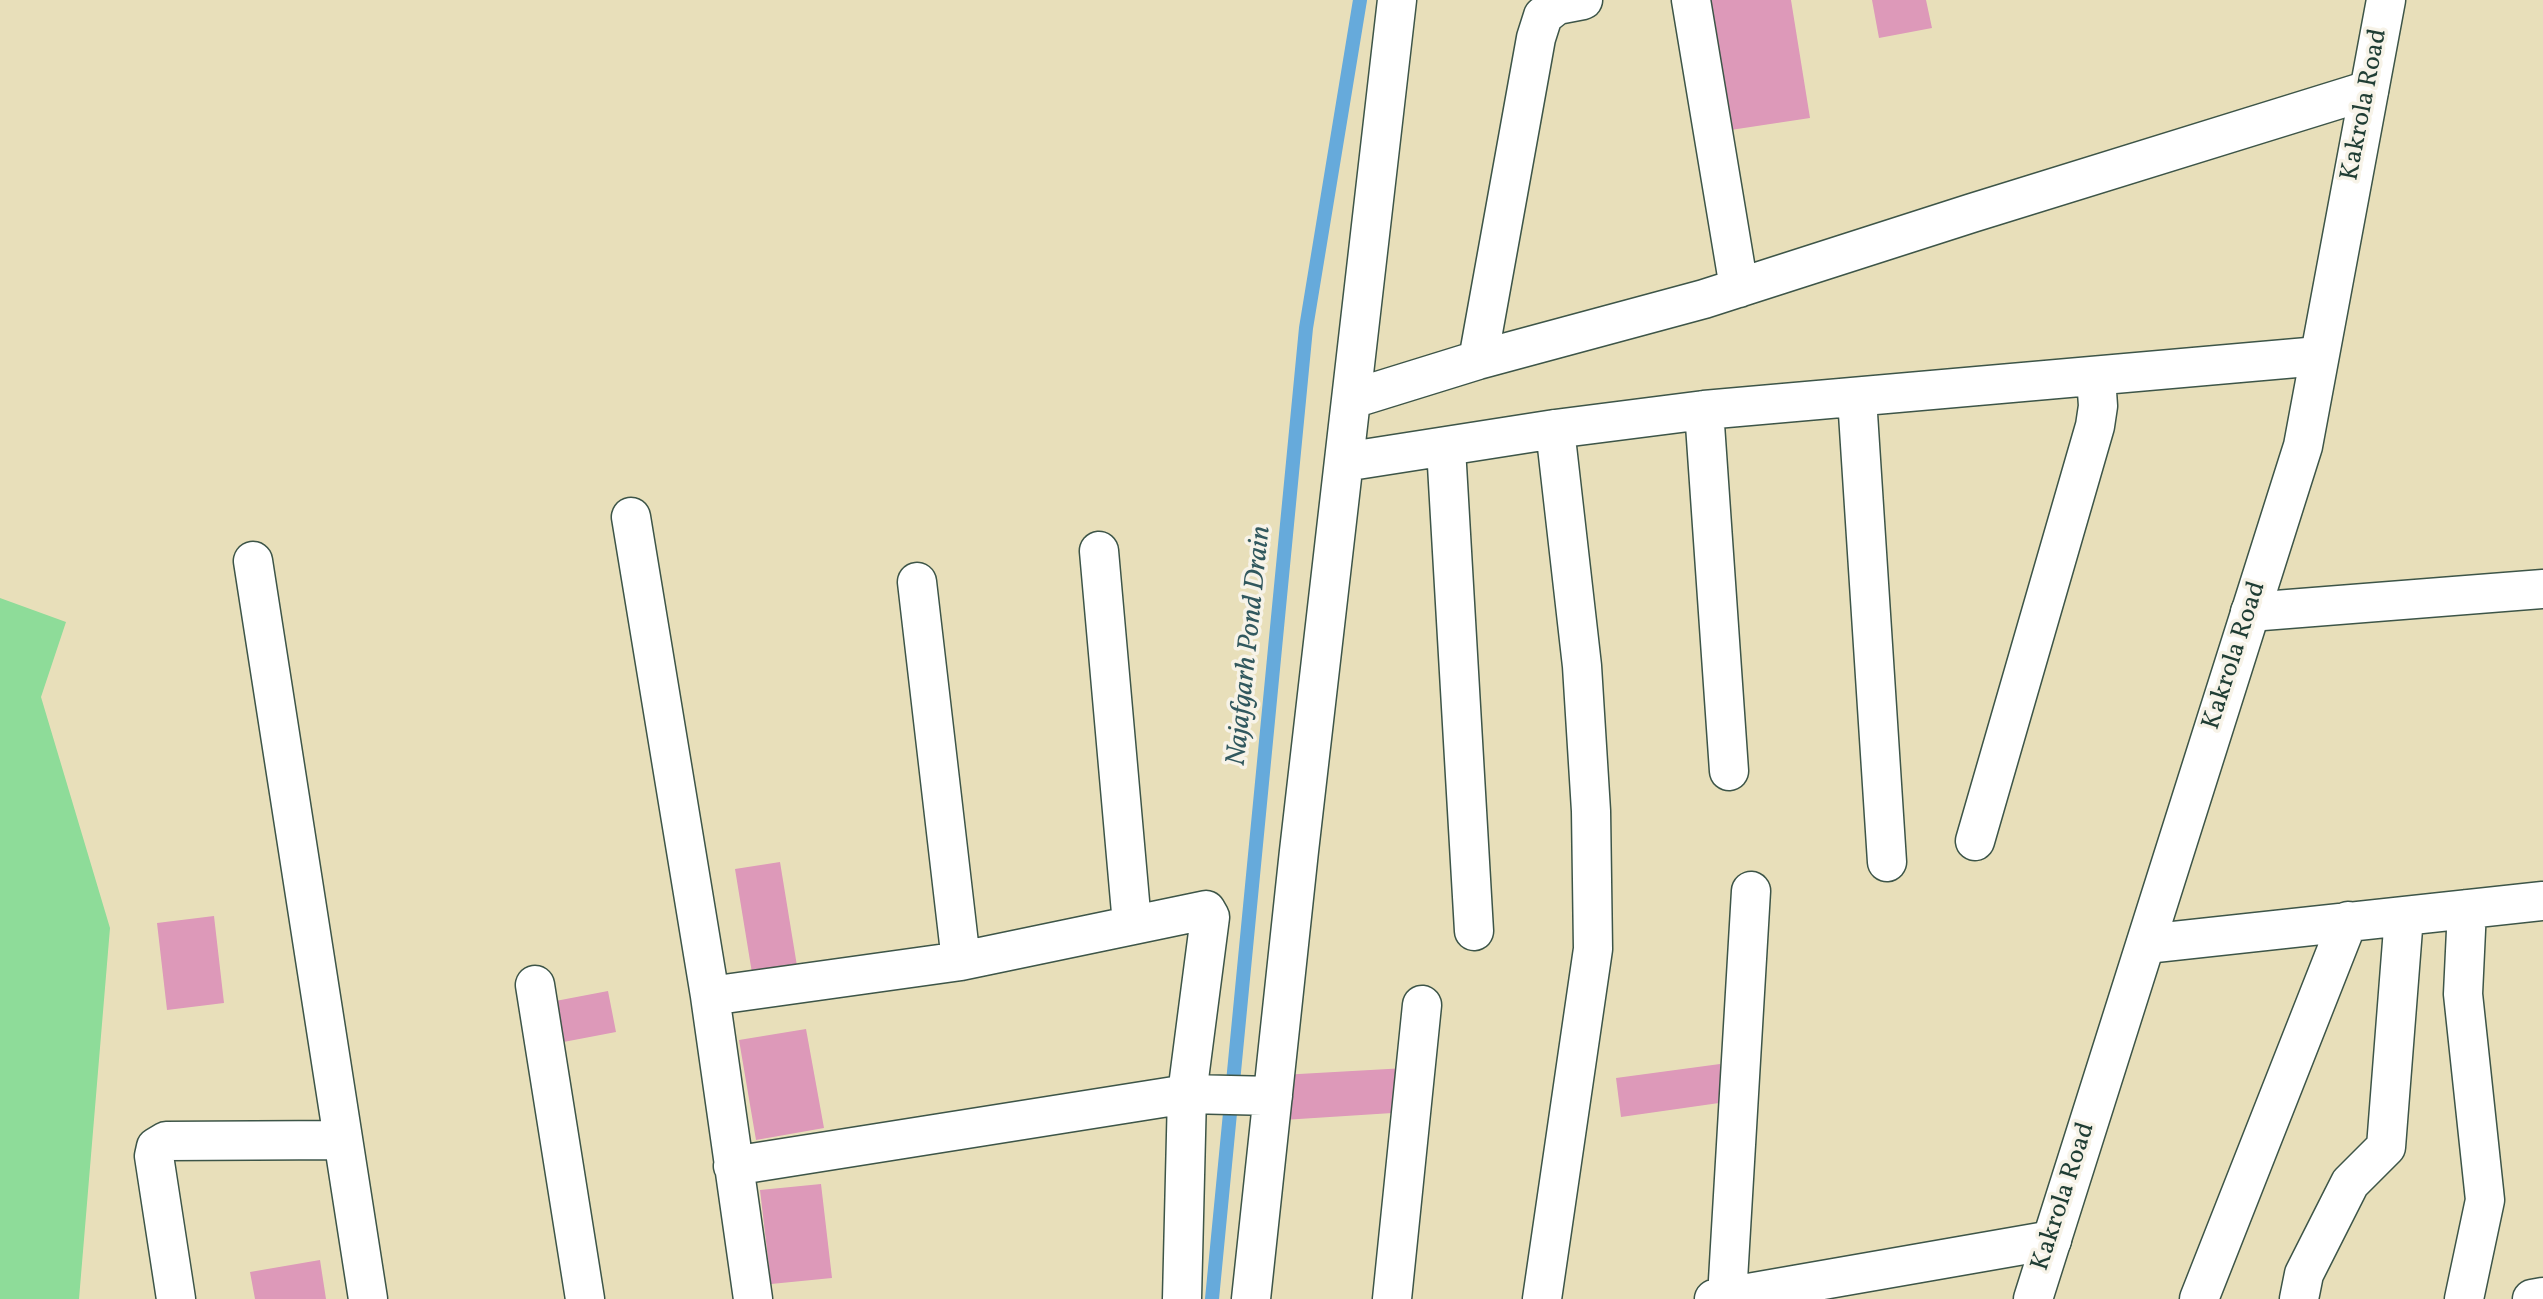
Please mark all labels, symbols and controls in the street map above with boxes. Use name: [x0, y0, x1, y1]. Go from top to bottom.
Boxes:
street label: Kakrola Road: [2336, 27, 2396, 183]
water label: Najafgarh Pond Drain: [1222, 524, 1280, 768]
street label: Kakrola Road: [2197, 578, 2275, 734]
street label: Kakrola Road: [2026, 1119, 2104, 1275]

